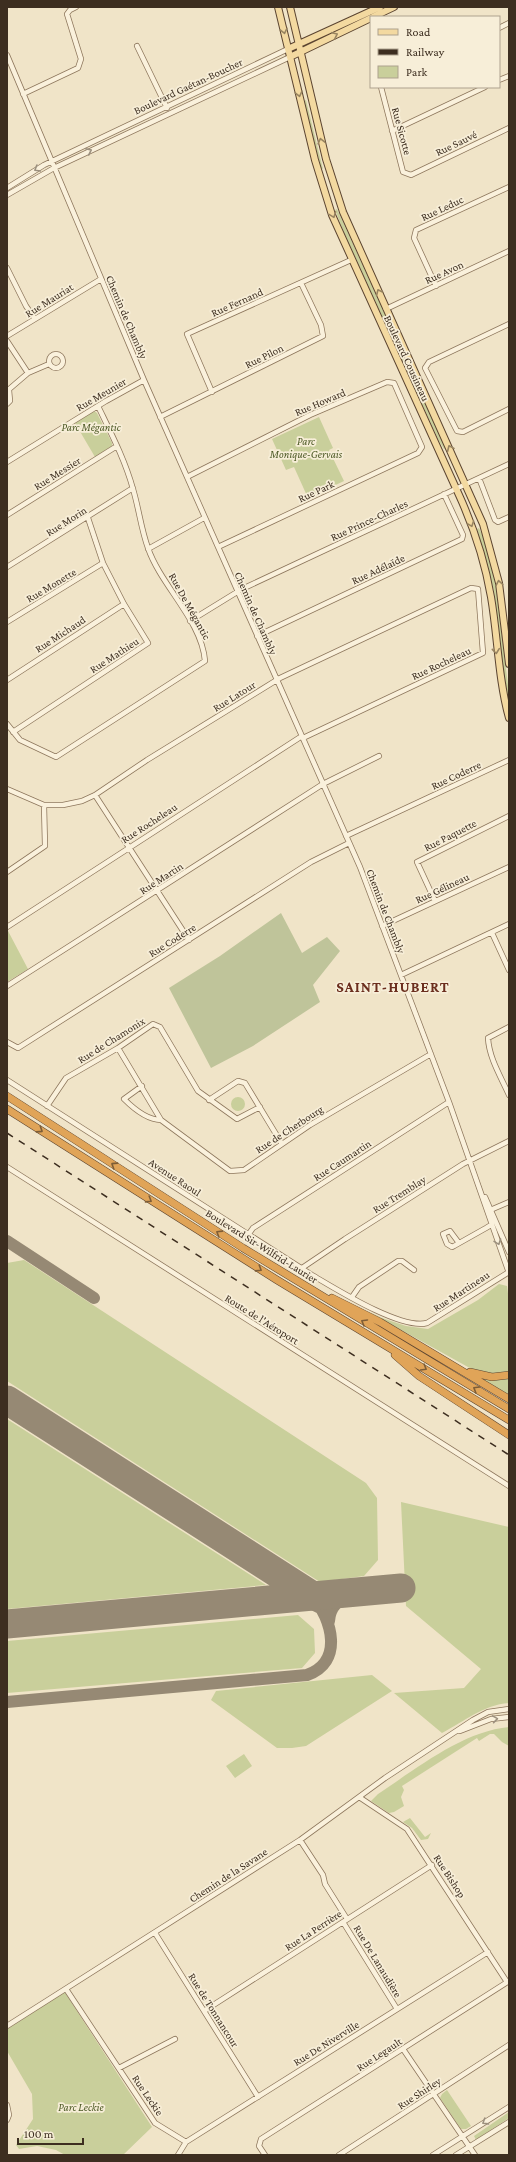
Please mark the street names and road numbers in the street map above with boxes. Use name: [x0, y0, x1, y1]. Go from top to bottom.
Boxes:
street label: Boulevard Gaétan-Boucher: [132, 55, 244, 116]
street label: Rue Sicotte: [390, 106, 414, 156]
street label: Rue Sauvé: [433, 128, 479, 158]
street label: Rue Leduc: [419, 193, 465, 223]
street label: Rue Avon: [423, 258, 465, 286]
street label: Chemin de Chambly: [103, 273, 150, 362]
street label: Rue Mauriat: [23, 280, 75, 319]
street label: Rue Fernand: [209, 285, 265, 319]
street label: Boulevard Cousineau: [382, 313, 432, 403]
street label: Rue Pilon: [243, 342, 285, 370]
street label: Rue Meunier: [74, 375, 128, 413]
street label: Rue Howard: [293, 386, 347, 418]
street label: Rue Messier: [31, 454, 83, 492]
street label: Rue Park: [296, 477, 337, 505]
street label: Rue Prince-Charles: [328, 497, 410, 543]
street label: Rue Morin: [43, 504, 89, 538]
street label: Rue Adélaïde: [350, 551, 407, 586]
street label: Rue Monette: [24, 565, 78, 605]
street label: Chemin de Chambly: [231, 570, 280, 658]
street label: Rue De Mégantic: [166, 571, 213, 642]
street label: Rue Michaud: [32, 613, 88, 655]
street label: Rue Mathieu: [87, 635, 141, 675]
street label: Rue Rocheleau: [409, 644, 473, 682]
street label: Rue Latour: [210, 678, 258, 714]
street label: Rue Coderre: [429, 758, 483, 792]
street label: Rue Rocheleau: [119, 800, 179, 845]
street label: Rue Paquette: [422, 817, 479, 854]
street label: Rue Martin: [137, 860, 185, 896]
street label: Chemin de Chambly: [363, 867, 408, 956]
street label: Rue Gélineau: [413, 870, 471, 906]
street label: Rue Coderre: [146, 921, 198, 959]
street label: Rue de Chamonix: [75, 1014, 147, 1066]
street label: Rue de Cherbourg: [253, 1102, 326, 1156]
street label: Rue Caumartin: [311, 1137, 373, 1183]
street label: Avenue Raoul: [147, 1156, 203, 1198]
street label: Rue Tremblay: [370, 1172, 429, 1216]
street label: Boulevard Sir-Wilfrid-Laurier: [204, 1207, 320, 1286]
street label: Rue Martineau: [430, 1268, 492, 1314]
street label: Route de l'Aéroport: [222, 1291, 301, 1348]
street label: Chemin de la Savane: [187, 1845, 269, 1905]
street label: Rue Bishop: [431, 1852, 469, 1901]
street label: Rue La Perrière: [282, 1907, 344, 1953]
street label: Rue De Lanaudière: [352, 1923, 404, 2000]
street label: Rue de Tonnancour: [186, 1971, 242, 2049]
street label: Rue De Niverville: [291, 2018, 361, 2068]
street label: Rue Legault: [354, 2035, 405, 2074]
street label: Rue Leckie: [130, 2072, 166, 2118]
street label: Rue Shirley: [395, 2074, 444, 2112]

